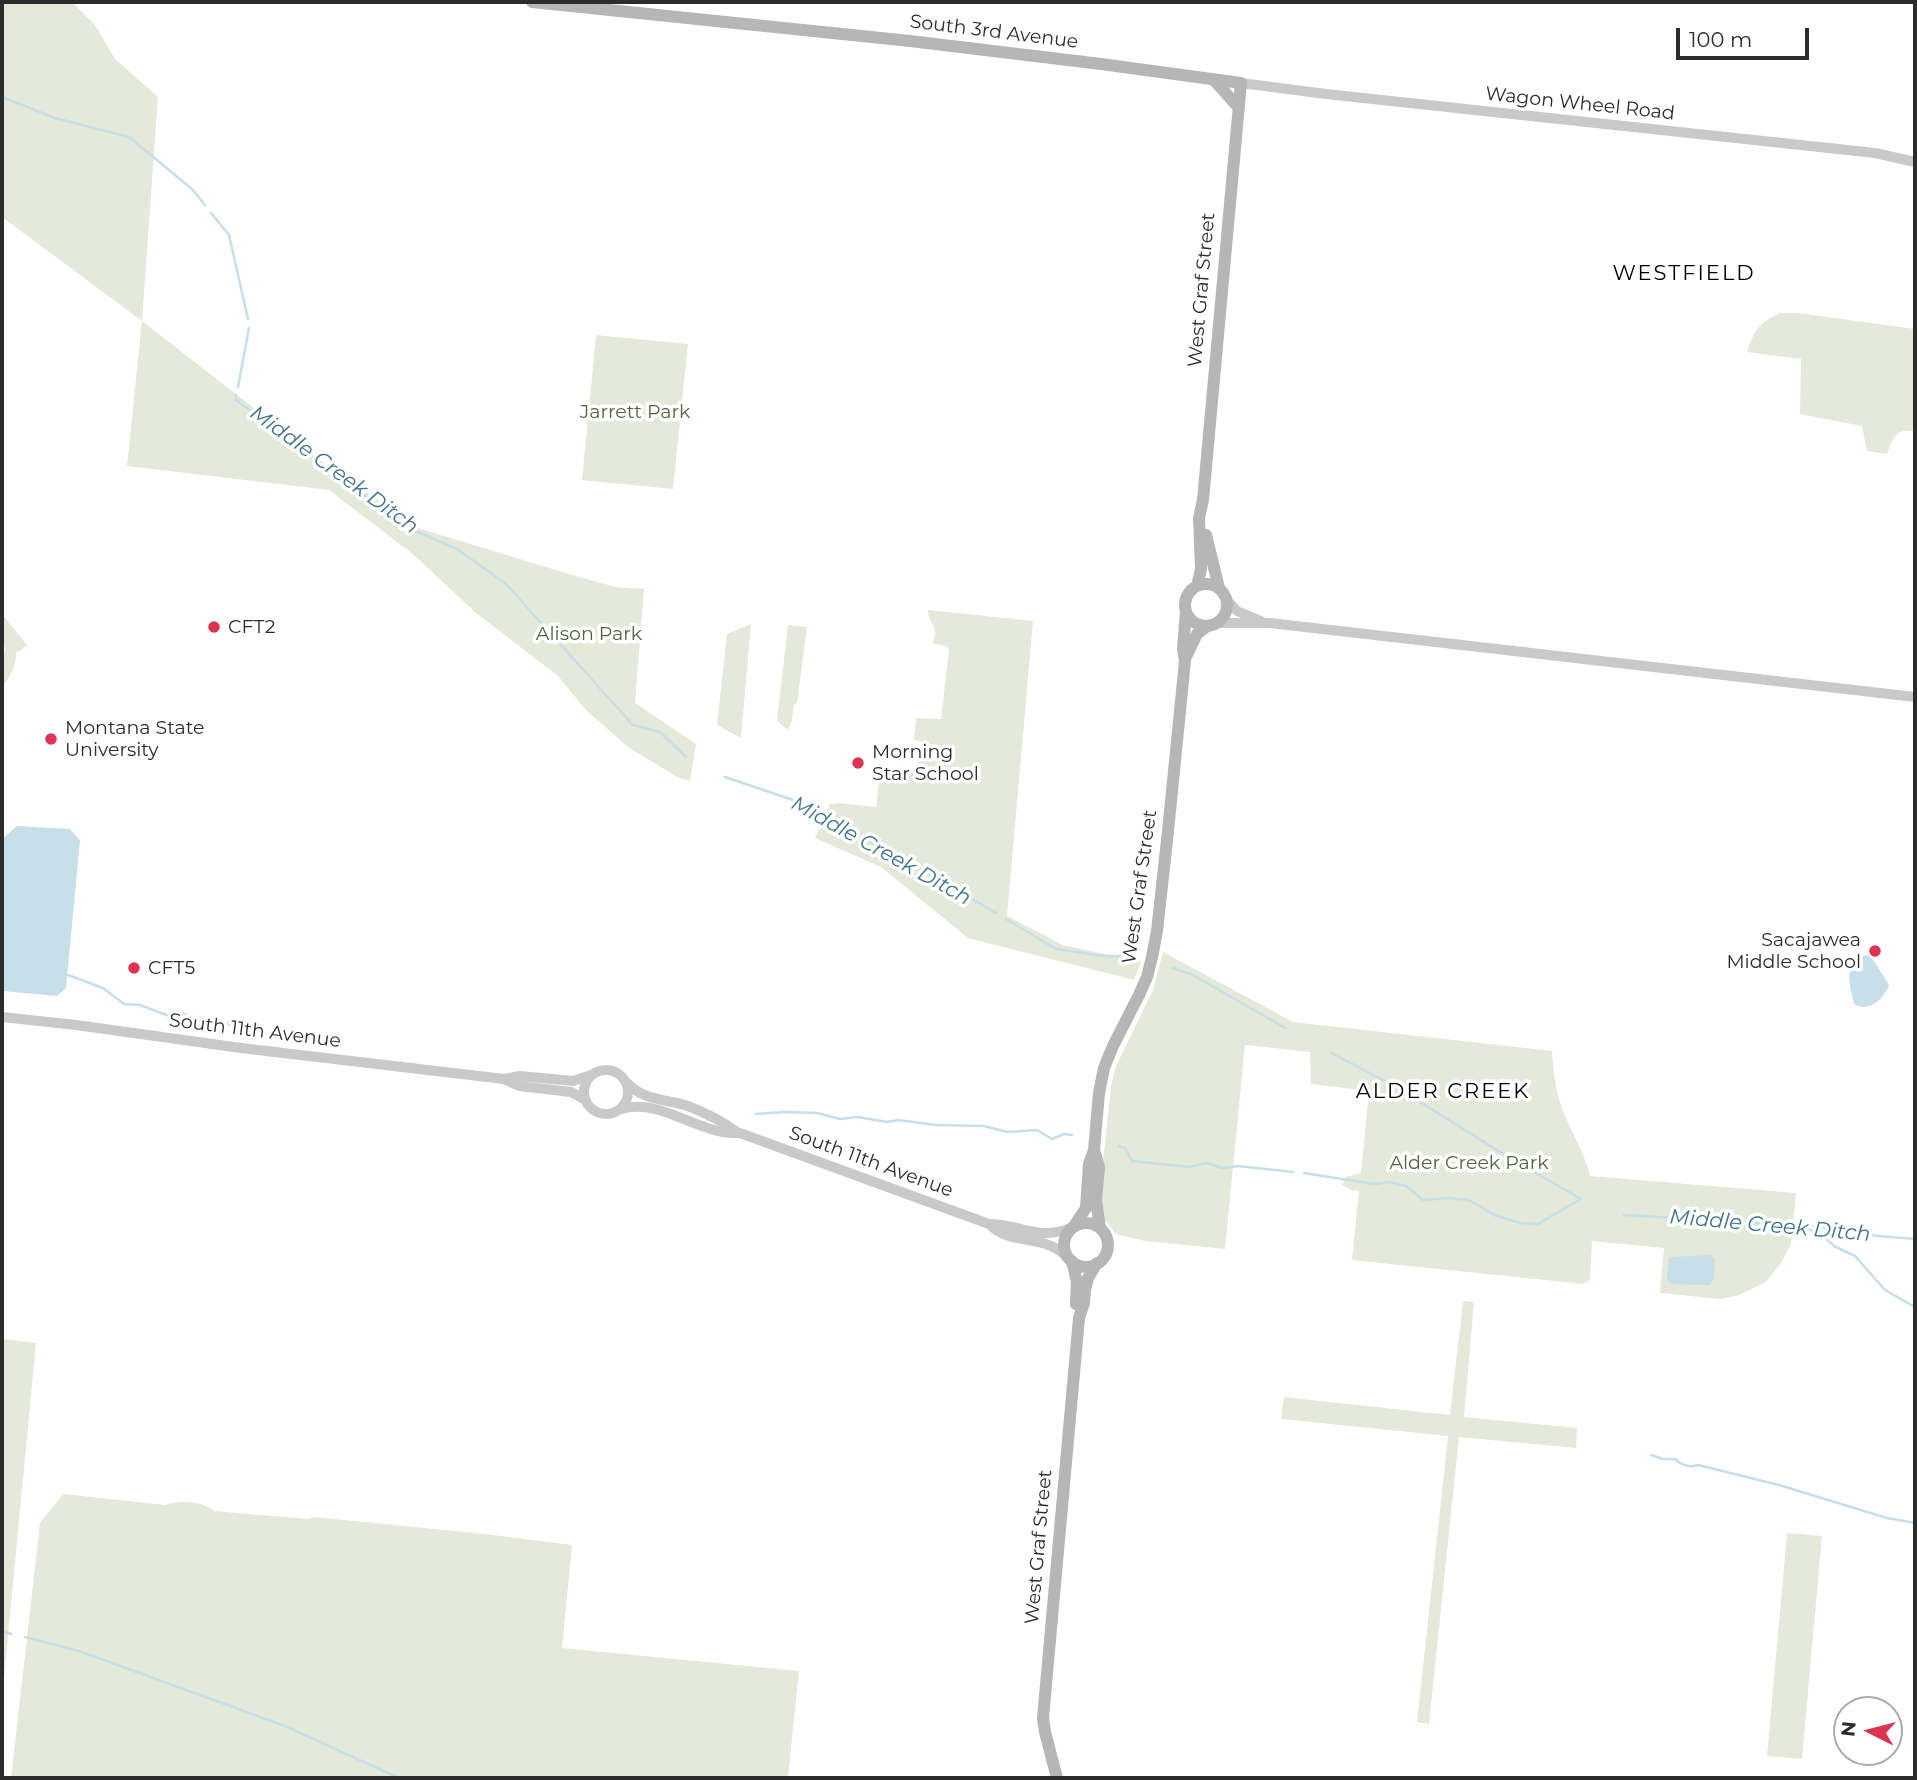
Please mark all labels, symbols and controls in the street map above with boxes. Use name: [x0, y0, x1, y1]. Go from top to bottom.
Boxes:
street label: South 3rd Avenue: [908, 10, 1080, 54]
scale bar: [1679, 14, 1812, 58]
text: 100 m: [1689, 27, 1752, 52]
street label: Wagon Wheel Road: [1484, 83, 1676, 125]
street label: West Graf Street: [1184, 212, 1220, 368]
district label: WESTFIELD: [1614, 261, 1754, 287]
water label: Middle Creek Ditch: [245, 401, 423, 539]
park label: Jarrett Park: [580, 401, 690, 423]
place label: CFT2: [228, 616, 276, 638]
marker: CFT2: [206, 619, 222, 635]
park label: Alison Park: [536, 623, 642, 645]
place label: Montana State University: [65, 717, 205, 761]
marker: Montana State University: [43, 731, 59, 747]
place label: Morning Star School: [872, 741, 979, 785]
marker: Morning Star School: [850, 755, 866, 771]
water label: Middle Creek Ditch: [787, 791, 975, 911]
street label: West Graf Street: [1118, 809, 1162, 965]
place label: Sacajawea Middle School: [1726, 929, 1861, 973]
marker: Sacajawea Middle School: [1867, 943, 1883, 959]
place label: CFT5: [148, 957, 195, 979]
marker: CFT5: [126, 960, 142, 976]
street label: South 11th Avenue: [168, 1009, 342, 1053]
district label: ALDER CREEK: [1357, 1079, 1529, 1105]
street label: South 11th Avenue: [786, 1122, 956, 1202]
park label: Alder Creek Park: [1389, 1152, 1549, 1174]
water label: Middle Creek Ditch: [1668, 1205, 1872, 1247]
street label: West Graf Street: [1021, 1469, 1057, 1625]
north arrow: [1833, 1696, 1903, 1766]
text: N: [1836, 1720, 1861, 1738]

